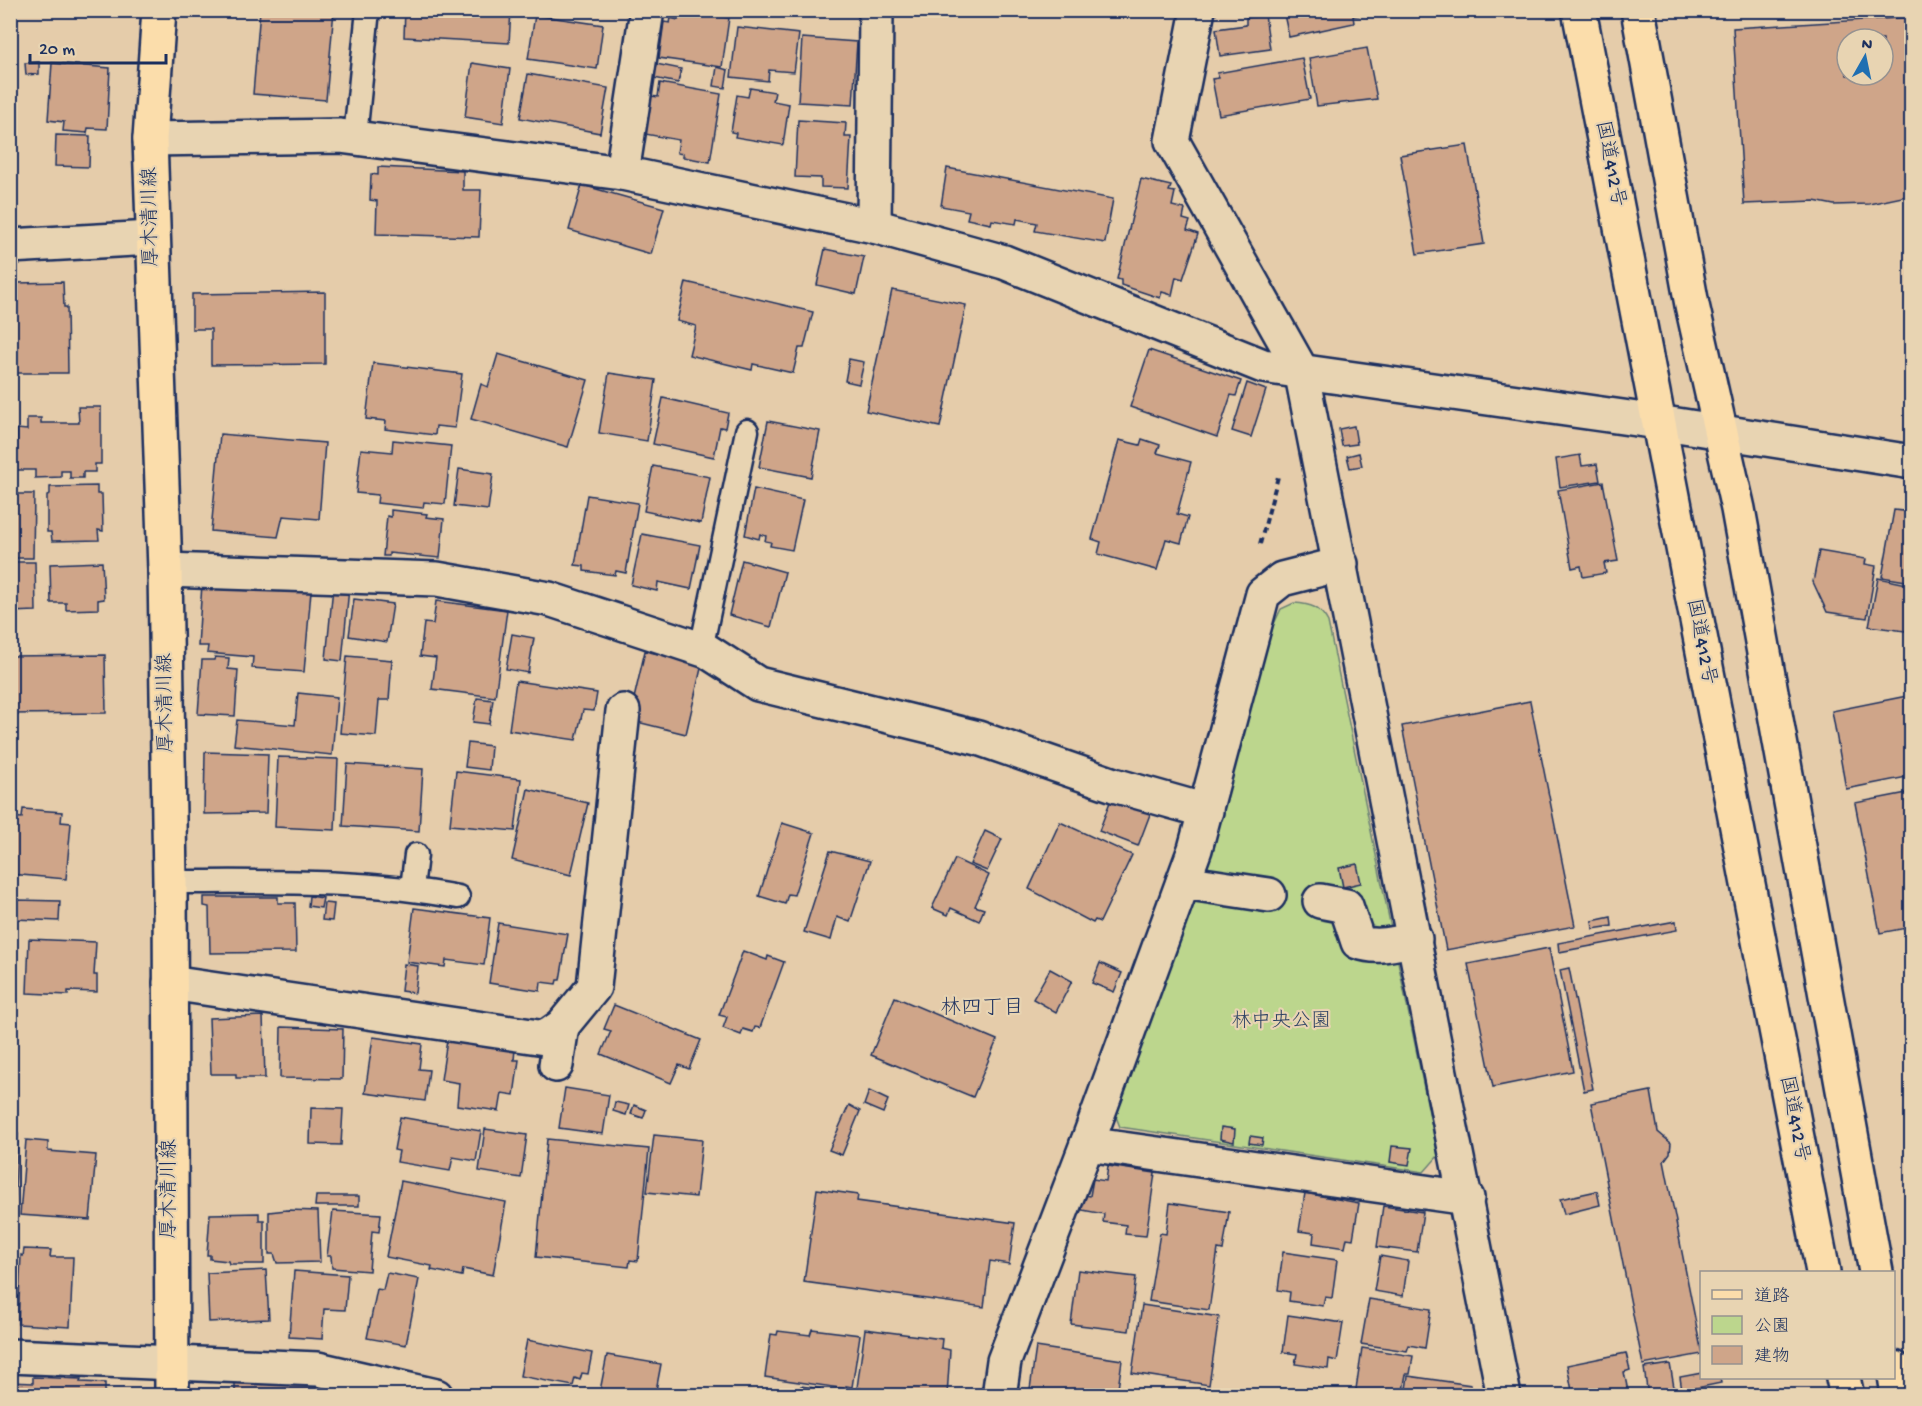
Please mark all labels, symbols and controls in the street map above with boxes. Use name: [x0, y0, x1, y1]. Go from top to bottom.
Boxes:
scale bar: [30, 27, 166, 65]
north arrow: [1835, 27, 1895, 87]
text: N: [1860, 35, 1874, 56]
text: 20 m: [39, 40, 75, 61]
street label: 国道412号: [1589, 119, 1630, 209]
street label: 厚木清川線: [138, 167, 164, 267]
street label: 国道412号: [1680, 597, 1721, 687]
street label: 厚木清川線: [153, 653, 179, 753]
district label: 林四丁目: [940, 996, 1024, 1022]
park label: 林中央公園: [1231, 1009, 1331, 1034]
street label: 国道412号: [1773, 1074, 1814, 1164]
street label: 厚木清川線: [157, 1139, 182, 1239]
legend: [1700, 1271, 1895, 1379]
text: 道路: [1754, 1286, 1790, 1308]
text: 公園: [1754, 1317, 1790, 1338]
text: 建物: [1754, 1346, 1790, 1368]

